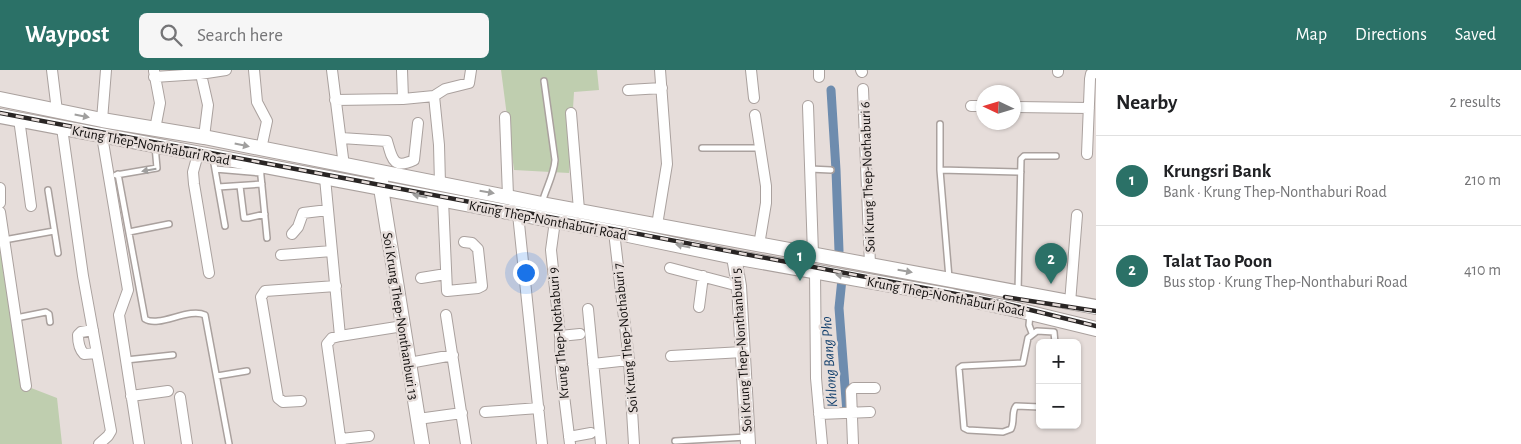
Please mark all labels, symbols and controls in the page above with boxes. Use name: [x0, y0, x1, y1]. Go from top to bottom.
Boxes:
search box: [139, 13, 489, 58]
icon: search: [157, 21, 185, 49]
text: Waypost: [25, 23, 109, 47]
text: Search here: [197, 26, 283, 45]
text: Map: [1296, 26, 1327, 44]
text: Directions: [1355, 26, 1427, 44]
text: Saved: [1455, 26, 1496, 44]
north arrow: [976, 85, 1021, 130]
text: Nearby: [1116, 92, 1177, 113]
text: 2 results: [1449, 94, 1501, 110]
street label: Soi Krung Thep-Nothaburi 6: [858, 101, 878, 253]
one-way arrow: [74, 112, 90, 120]
street label: Krung Thep-Nonthaburi Road: [71, 124, 231, 168]
one-way arrow: [234, 141, 249, 149]
text: Krungsri Bank: [1163, 162, 1271, 181]
one-way arrow: [140, 166, 156, 174]
text: 1: [1129, 172, 1135, 188]
text: 210 m: [1464, 172, 1501, 188]
text: Bank · Krung Thep-Nonthaburi Road: [1163, 184, 1387, 200]
one-way arrow: [480, 189, 496, 197]
one-way arrow: [412, 191, 428, 199]
street label: Krung Thep-Nonthaburi Road: [468, 199, 628, 243]
street label: Soi Krung Thep-Nonthanburi 13: [380, 231, 420, 401]
pin: 1: [784, 240, 816, 281]
one-way arrow: [675, 242, 691, 250]
pin: 2: [1035, 243, 1067, 284]
text: Talat Tao Poon: [1163, 252, 1272, 271]
your location: [513, 260, 539, 286]
street label: Soi Krung Thep-Nothaburi 7: [611, 262, 641, 413]
text: 2: [1128, 262, 1136, 278]
text: 410 m: [1464, 262, 1501, 278]
street label: Krung Thep-Nothaburi 9: [546, 266, 572, 399]
street label: Soi Krung Thep-Nonthanburi 5: [729, 267, 755, 432]
one-way arrow: [897, 268, 913, 276]
one-way arrow: [834, 271, 850, 279]
text: Bus stop · Krung Thep-Nonthaburi Road: [1163, 274, 1408, 290]
street label: Krung Thep-Nonthaburi Road: [866, 275, 1026, 319]
water label: Khlong Bang Pho: [819, 316, 840, 408]
map controls: [1036, 339, 1081, 429]
button: +: [1036, 339, 1081, 384]
button: −: [1036, 384, 1081, 429]

